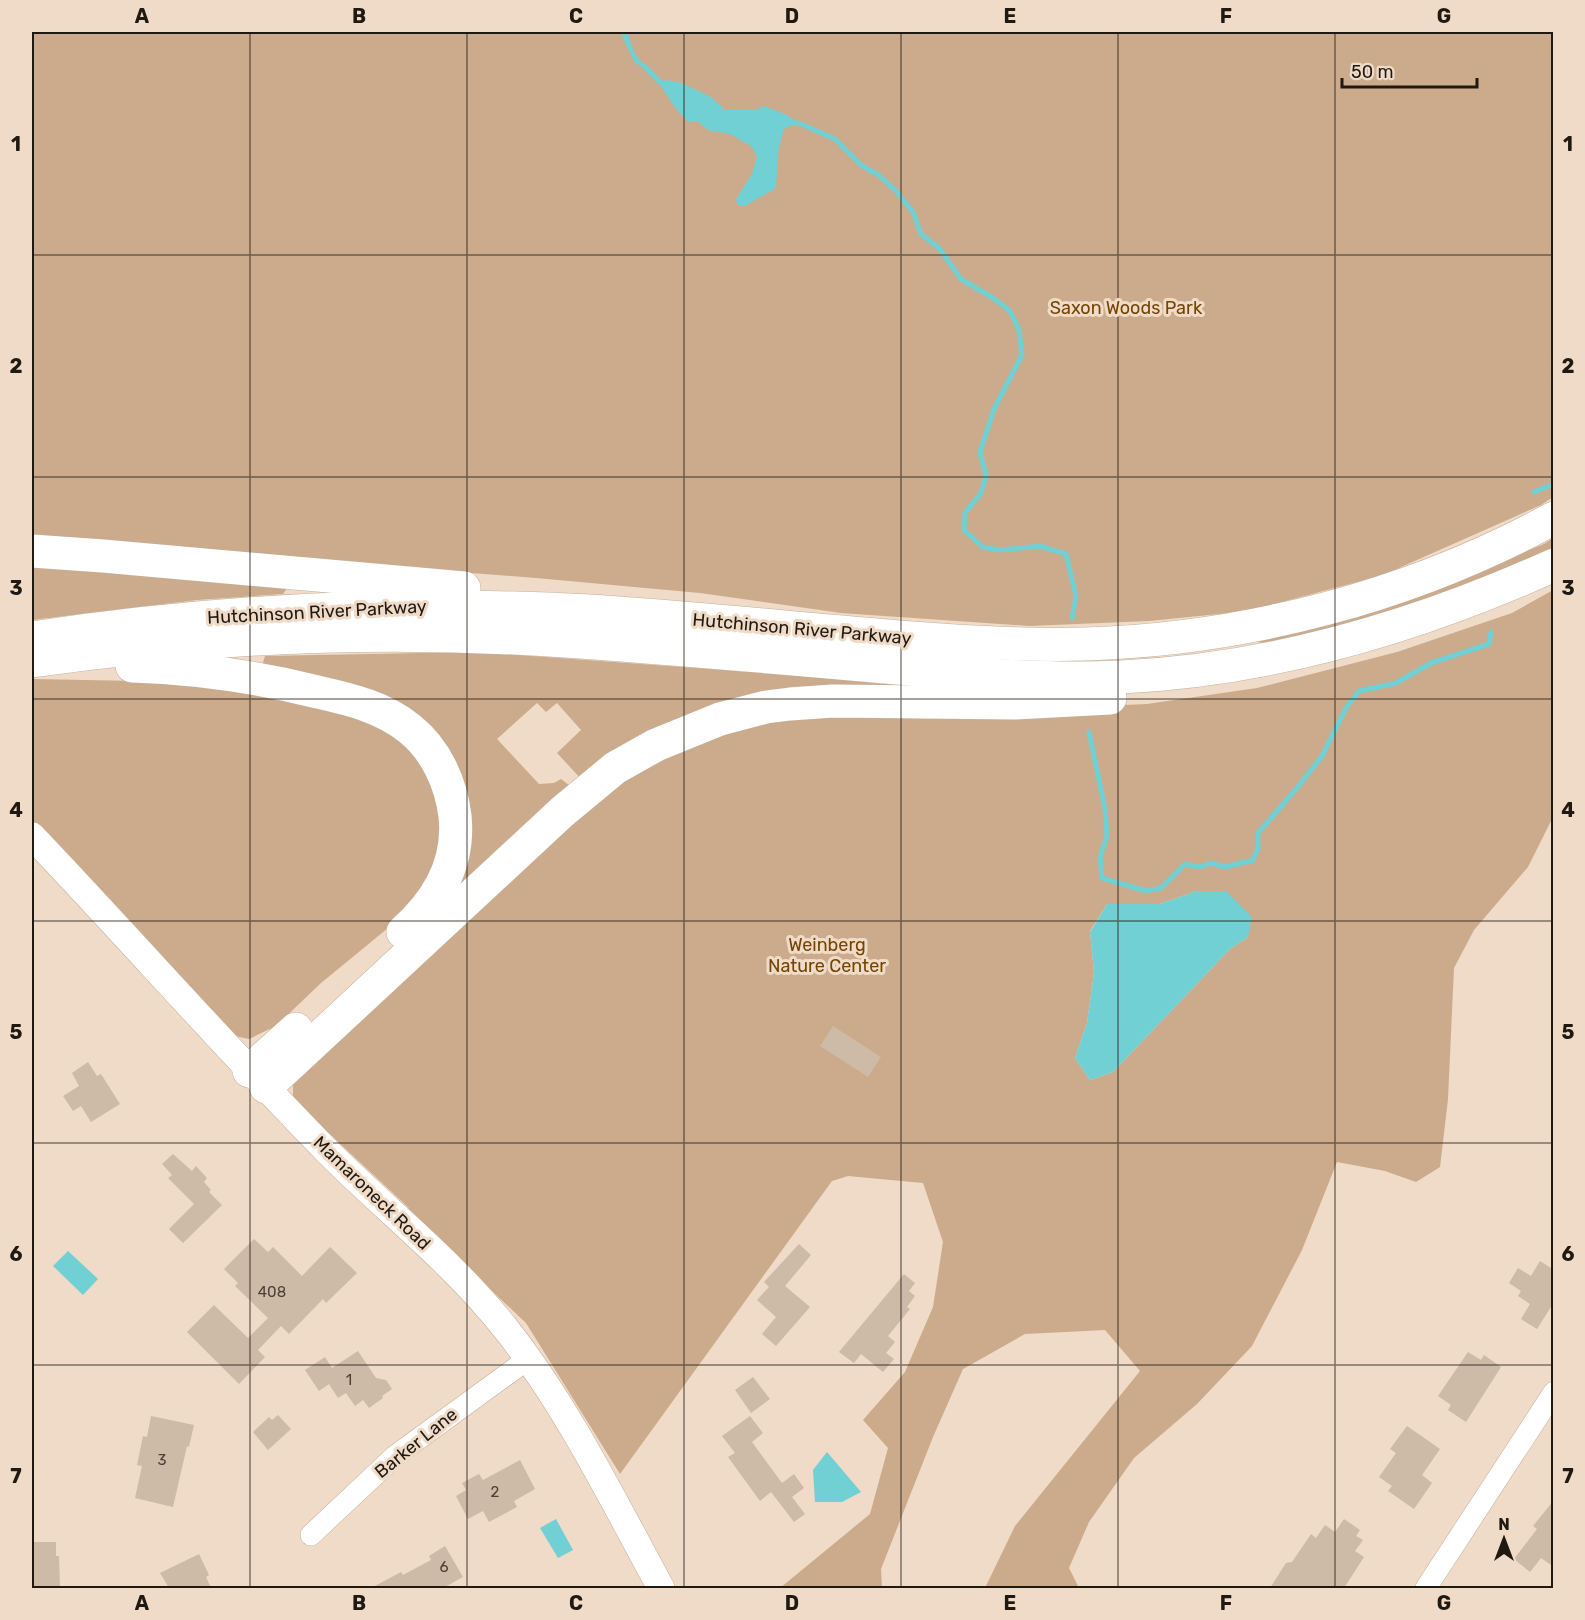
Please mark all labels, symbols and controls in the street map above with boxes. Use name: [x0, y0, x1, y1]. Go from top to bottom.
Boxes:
text: A: [135, 4, 150, 28]
text: B: [352, 4, 366, 28]
text: C: [569, 4, 583, 28]
text: D: [785, 4, 799, 28]
text: E: [1004, 4, 1016, 28]
text: F: [1220, 4, 1232, 28]
text: G: [1437, 4, 1451, 28]
scale bar: [1342, 51, 1477, 89]
text: 50 m: [1351, 61, 1394, 83]
text: 1: [11, 132, 21, 156]
text: 1: [1563, 132, 1573, 156]
park label: Saxon Woods Park: [1050, 297, 1203, 319]
text: 2: [10, 354, 23, 378]
text: 2: [1562, 354, 1575, 378]
text: 3: [9, 576, 23, 600]
text: 3: [1561, 576, 1575, 600]
street label: Hutchinson River Parkway: [207, 595, 427, 629]
street label: Hutchinson River Parkway: [692, 608, 912, 650]
text: 4: [9, 798, 23, 822]
text: 4: [1561, 798, 1575, 822]
park label: Weinberg Nature Center: [768, 934, 886, 977]
text: 5: [10, 1020, 23, 1044]
text: 5: [1562, 1020, 1575, 1044]
street label: Mamaroneck Road: [309, 1132, 435, 1254]
text: 6: [9, 1242, 23, 1266]
text: 6: [1561, 1242, 1575, 1266]
house number: 408: [258, 1283, 286, 1301]
house number: 1: [346, 1371, 352, 1389]
street label: Barker Lane: [370, 1403, 462, 1483]
house number: 3: [157, 1451, 167, 1469]
text: 7: [10, 1464, 22, 1488]
text: 7: [1562, 1464, 1574, 1488]
house number: 2: [491, 1483, 500, 1501]
north arrow: [1474, 1509, 1534, 1569]
text: N: [1498, 1515, 1510, 1534]
house number: 6: [439, 1558, 449, 1576]
text: A: [135, 1591, 150, 1615]
text: B: [352, 1591, 366, 1615]
text: C: [569, 1591, 583, 1615]
text: D: [785, 1591, 799, 1615]
text: E: [1004, 1591, 1016, 1615]
text: F: [1220, 1591, 1232, 1615]
text: G: [1437, 1591, 1451, 1615]

